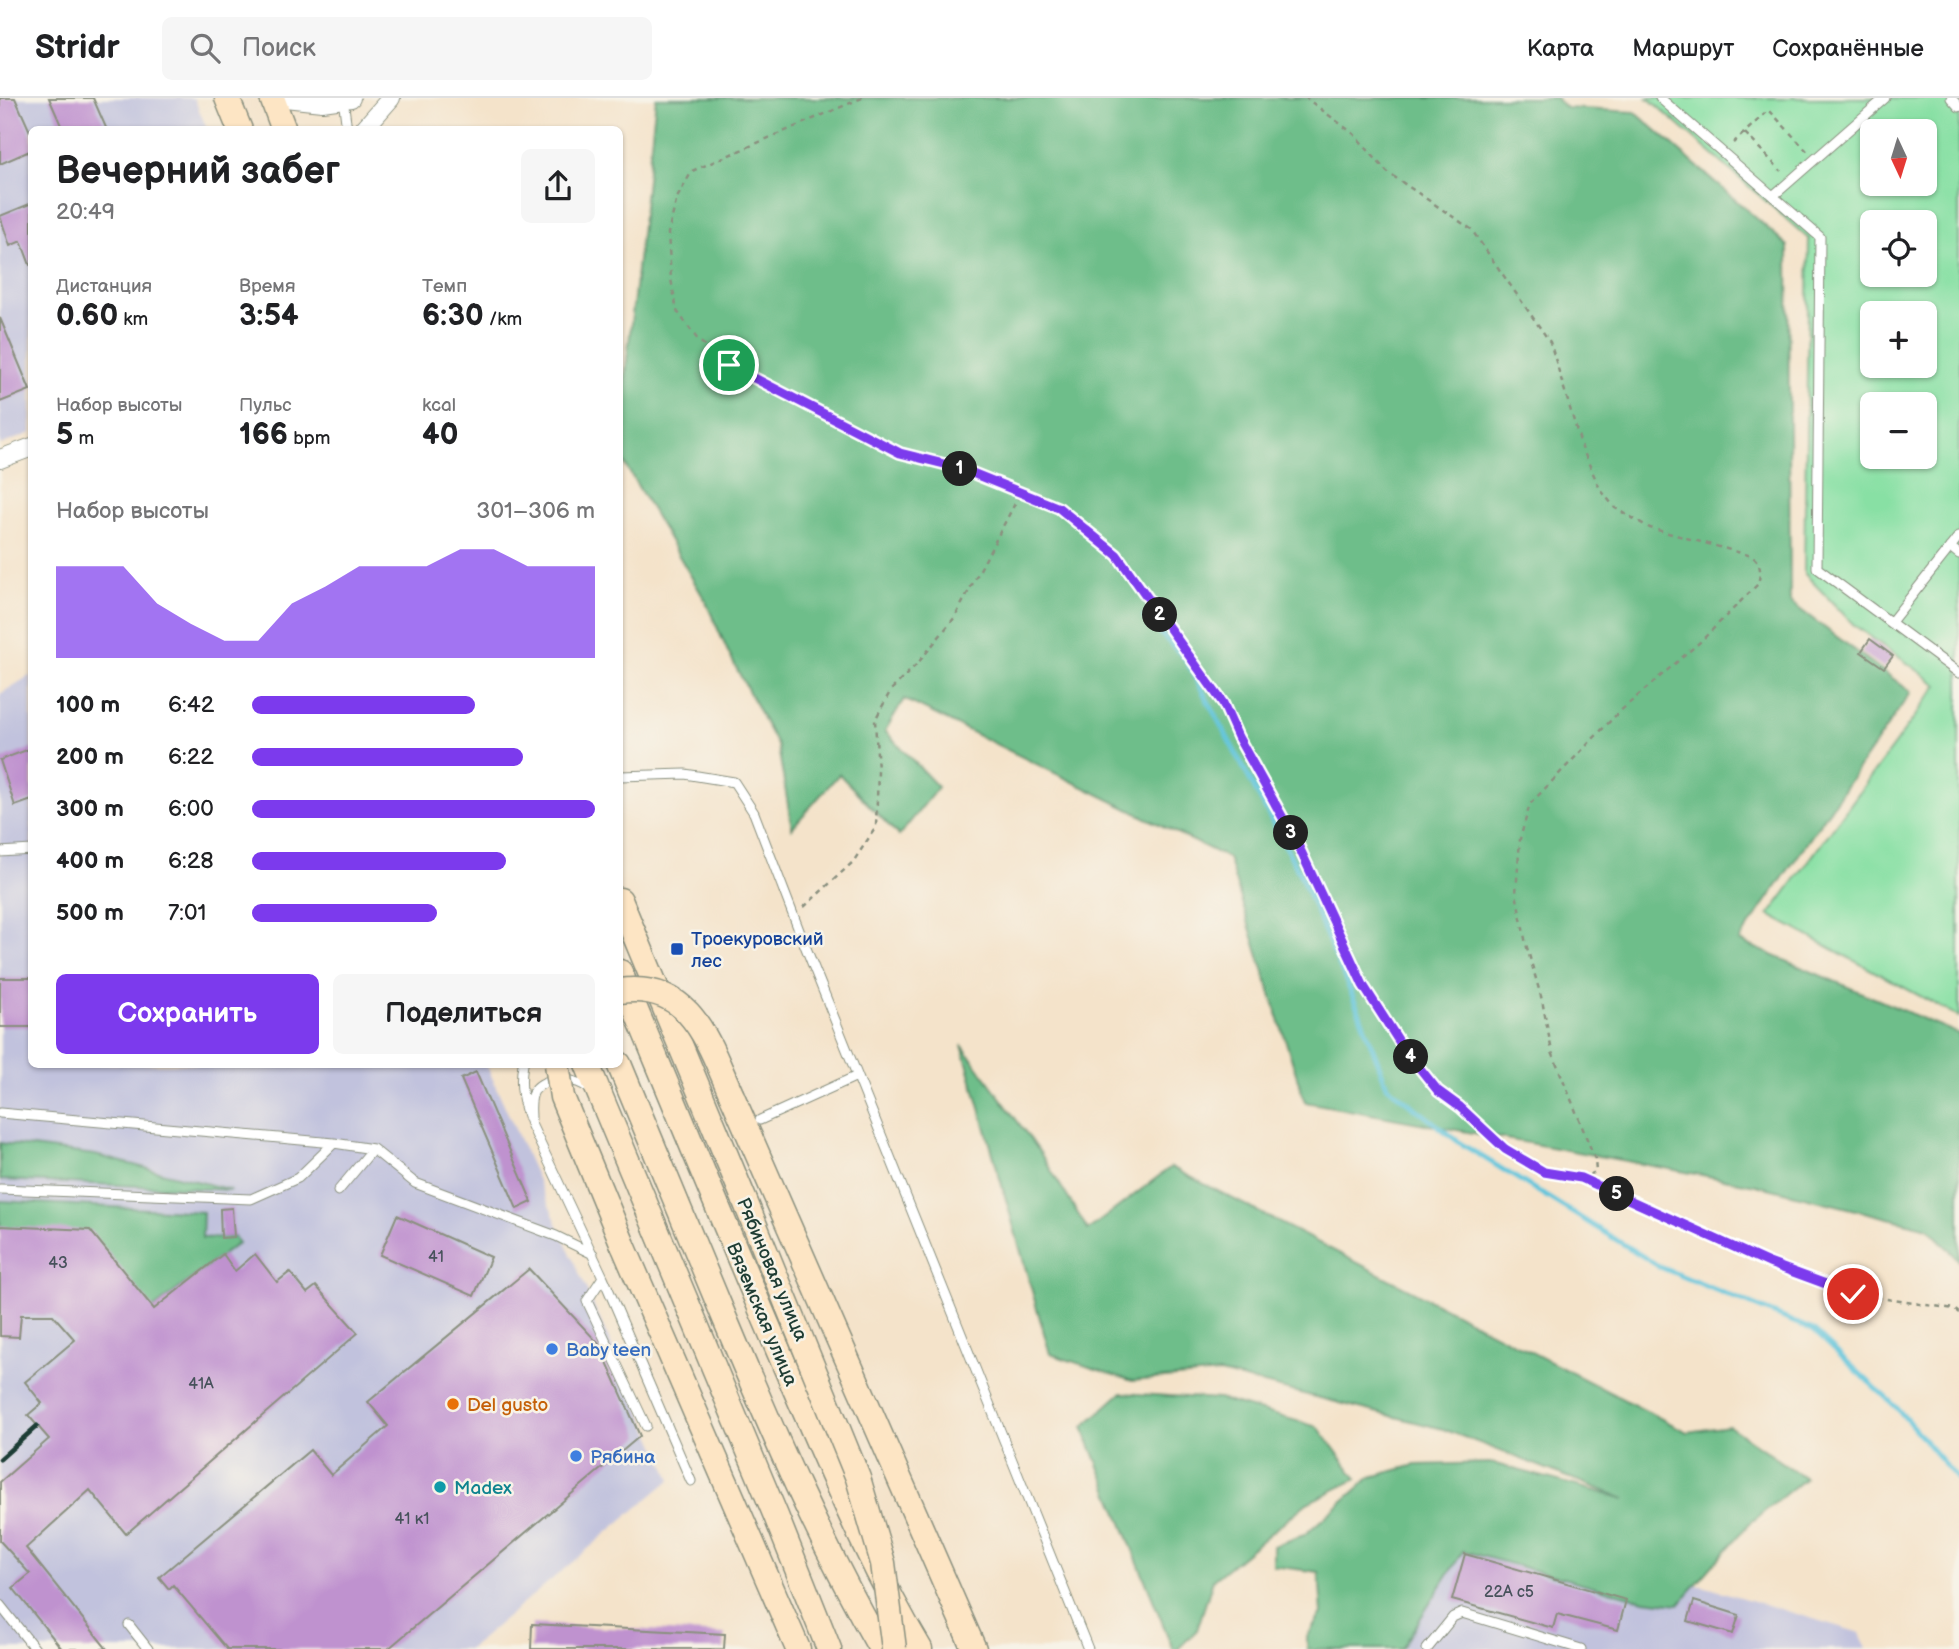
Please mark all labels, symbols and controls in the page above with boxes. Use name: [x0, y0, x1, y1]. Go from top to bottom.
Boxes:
search box: [162, 17, 652, 80]
text: Stridr: [35, 28, 120, 68]
icon: search: [186, 29, 224, 67]
text: Поиск: [242, 33, 316, 64]
text: Карта: [1527, 34, 1594, 63]
text: Маршрут: [1632, 34, 1734, 63]
text: Сохранённые: [1772, 34, 1924, 63]
north arrow: [1860, 119, 1937, 196]
map controls: [1860, 119, 1937, 469]
text: Вечерний забег: [56, 149, 340, 194]
button: share: [521, 149, 595, 223]
text: 20:49: [56, 198, 115, 226]
button: locate: [1860, 210, 1937, 287]
text: Дистанция: [56, 275, 152, 298]
text: Время: [239, 275, 295, 298]
text: Темп: [422, 275, 467, 298]
text: 0.60: [56, 298, 118, 334]
text: 3:54: [239, 298, 299, 334]
text: 6:30: [422, 298, 484, 334]
button: +: [1860, 301, 1937, 378]
text: km: [118, 308, 148, 331]
text: /km: [484, 308, 522, 331]
pin: [699, 335, 759, 395]
icon: arrive: [710, 346, 748, 384]
button: −: [1860, 392, 1937, 469]
text: Набор высоты: [56, 394, 182, 417]
text: Пульс: [239, 394, 292, 417]
text: kcal: [422, 394, 456, 417]
text: 5: [56, 417, 73, 453]
text: 166: [239, 417, 288, 453]
text: 40: [422, 417, 458, 453]
text: m: [73, 427, 94, 450]
text: bpm: [288, 427, 331, 450]
pin: 1: [942, 452, 978, 486]
text: 1: [956, 457, 964, 480]
text: Набор высоты: [56, 497, 209, 525]
text: 301–306 m: [476, 497, 595, 525]
pin: 2: [1142, 598, 1178, 632]
text: 2: [1154, 603, 1165, 626]
text: 100 m: [56, 691, 120, 719]
text: 6:42: [168, 691, 214, 719]
text: 200 m: [56, 743, 124, 771]
text: 6:22: [168, 743, 214, 771]
text: 300 m: [56, 795, 124, 823]
text: 6:00: [168, 795, 214, 823]
pin: 3: [1274, 816, 1308, 850]
text: 3: [1285, 821, 1296, 844]
text: 400 m: [56, 847, 124, 875]
text: 6:28: [168, 847, 214, 875]
text: 500 m: [56, 899, 124, 927]
text: 7:01: [168, 899, 206, 927]
place label: Троекуровский лес: [691, 928, 824, 973]
marker: Троекуровский лес: [669, 941, 685, 957]
button: Сохранить: [56, 974, 319, 1054]
button: Поделиться: [333, 974, 595, 1054]
pin: 4: [1394, 1040, 1428, 1074]
text: 4: [1405, 1045, 1416, 1068]
pin: 5: [1600, 1176, 1634, 1212]
text: 5: [1611, 1182, 1622, 1205]
street label: Рябиновая улица: [731, 1194, 812, 1345]
street label: Вяземская улица: [721, 1239, 802, 1390]
house number: 41: [428, 1248, 444, 1267]
house number: 43: [48, 1254, 68, 1273]
pin: [1823, 1264, 1883, 1324]
icon: check: [1834, 1275, 1872, 1313]
place label: Baby teen: [566, 1339, 651, 1362]
marker: Baby teen: [544, 1341, 560, 1357]
house number: 41А: [188, 1375, 214, 1394]
place label: Del gusto: [467, 1394, 548, 1417]
marker: Del gusto: [445, 1396, 461, 1412]
place label: Рябина: [590, 1446, 656, 1469]
marker: Рябина: [568, 1448, 584, 1464]
place label: Madex: [454, 1477, 512, 1500]
marker: Madex: [432, 1479, 448, 1495]
house number: 41 к1: [395, 1510, 429, 1529]
house number: 22А с5: [1484, 1583, 1534, 1602]

